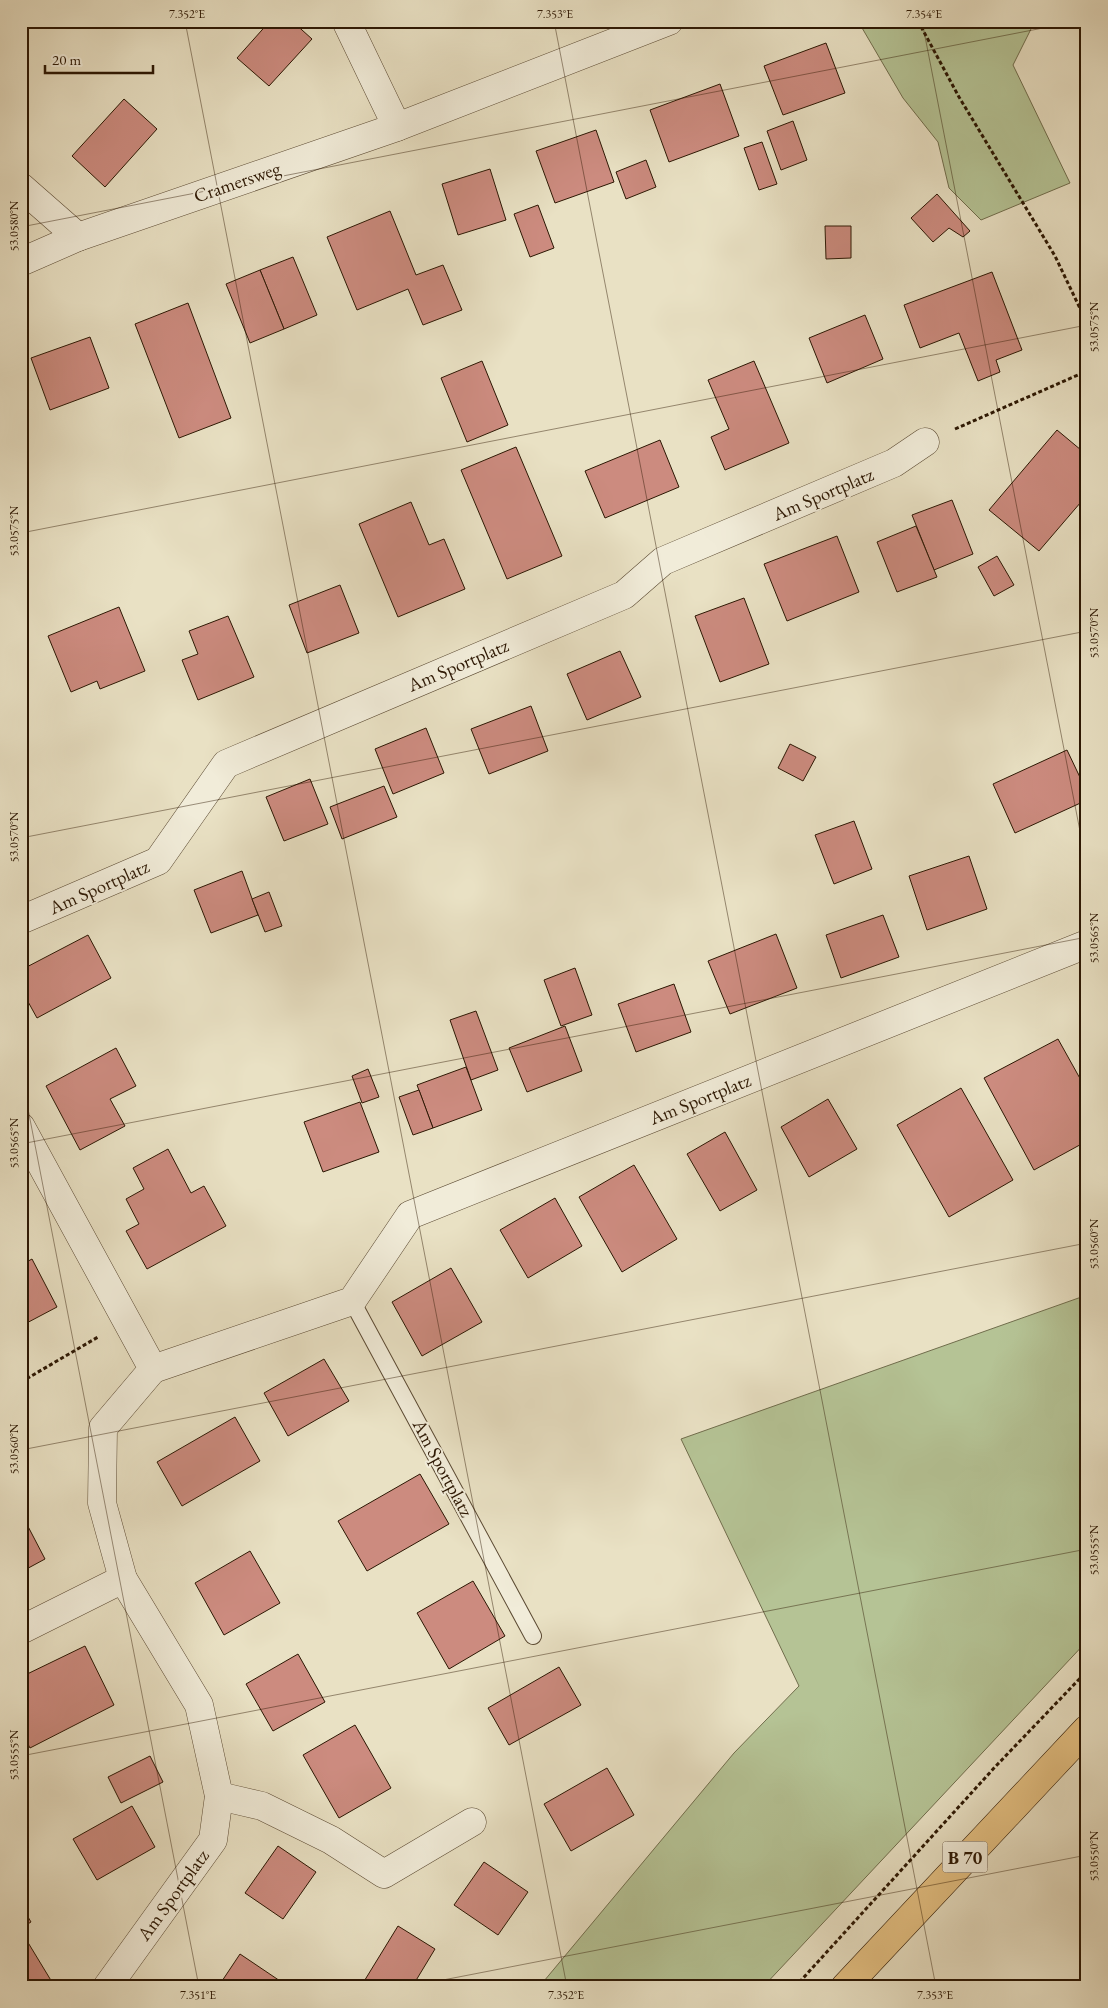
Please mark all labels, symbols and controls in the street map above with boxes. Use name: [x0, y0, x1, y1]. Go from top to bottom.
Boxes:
text: 7.352°E: [169, 6, 205, 22]
text: 7.353°E: [537, 6, 573, 22]
text: 7.354°E: [906, 6, 942, 22]
scale bar: [45, 42, 152, 74]
text: 20 m: [52, 50, 81, 69]
street label: Cramersweg: [190, 155, 284, 209]
text: 53.0580°N: [6, 200, 22, 251]
text: 53.0575°N: [1086, 301, 1102, 352]
street label: Am Sportplatz: [768, 461, 878, 527]
text: 53.0575°N: [6, 505, 22, 556]
text: 53.0570°N: [1086, 607, 1102, 658]
street label: Am Sportplatz: [403, 632, 513, 698]
text: 53.0570°N: [6, 811, 22, 862]
street label: Am Sportplatz: [44, 853, 154, 921]
text: 53.0565°N: [1086, 912, 1102, 963]
street label: Am Sportplatz: [645, 1067, 755, 1131]
text: 53.0565°N: [6, 1117, 22, 1168]
text: 53.0560°N: [1086, 1218, 1102, 1269]
street label: Am Sportplatz: [406, 1414, 480, 1522]
text: 53.0560°N: [6, 1423, 22, 1474]
text: 53.0555°N: [1086, 1524, 1102, 1575]
text: 53.0555°N: [6, 1729, 22, 1780]
text: 53.0550°N: [1086, 1830, 1102, 1881]
road number: B 70: [942, 1841, 988, 1872]
street label: Am Sportplatz: [131, 1844, 215, 1946]
text: 7.351°E: [180, 1987, 216, 2003]
text: 7.352°E: [548, 1987, 584, 2003]
text: 7.353°E: [917, 1987, 953, 2003]

